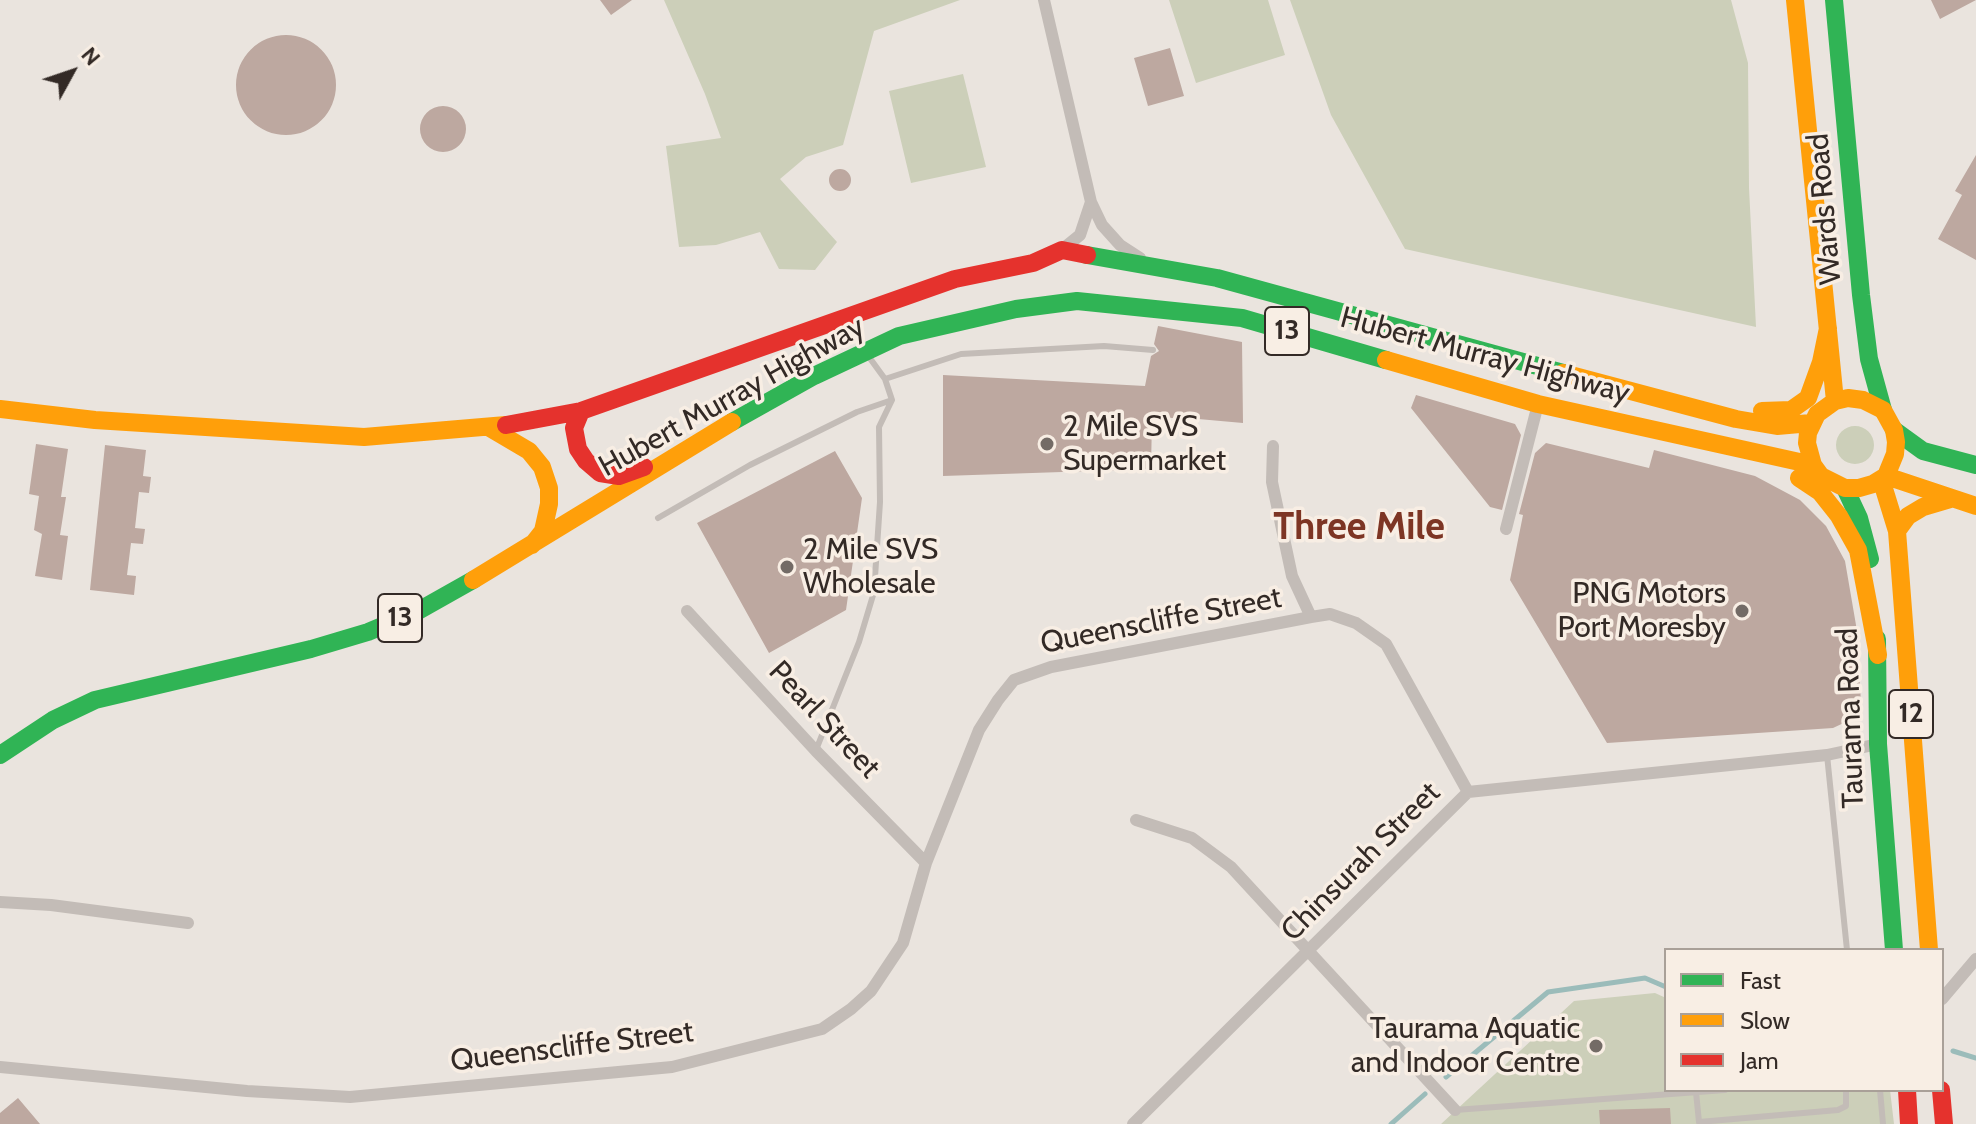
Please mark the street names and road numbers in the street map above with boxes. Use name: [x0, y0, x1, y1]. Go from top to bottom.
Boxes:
street label: Wards Road: [1800, 132, 1850, 286]
street label: Hubert Murray Highway: [1336, 300, 1634, 412]
road number: 13: [1265, 307, 1309, 355]
street label: Hubert Murray Highway: [593, 309, 871, 485]
street label: Queenscliffe Street: [1038, 580, 1284, 662]
road number: 13: [378, 594, 422, 642]
street label: Taurama Road: [1830, 627, 1872, 809]
street label: Pearl Street: [761, 654, 887, 786]
road number: 12: [1889, 690, 1933, 738]
street label: Chinsurah Street: [1274, 775, 1448, 949]
street label: Queenscliffe Street: [449, 1014, 695, 1080]

